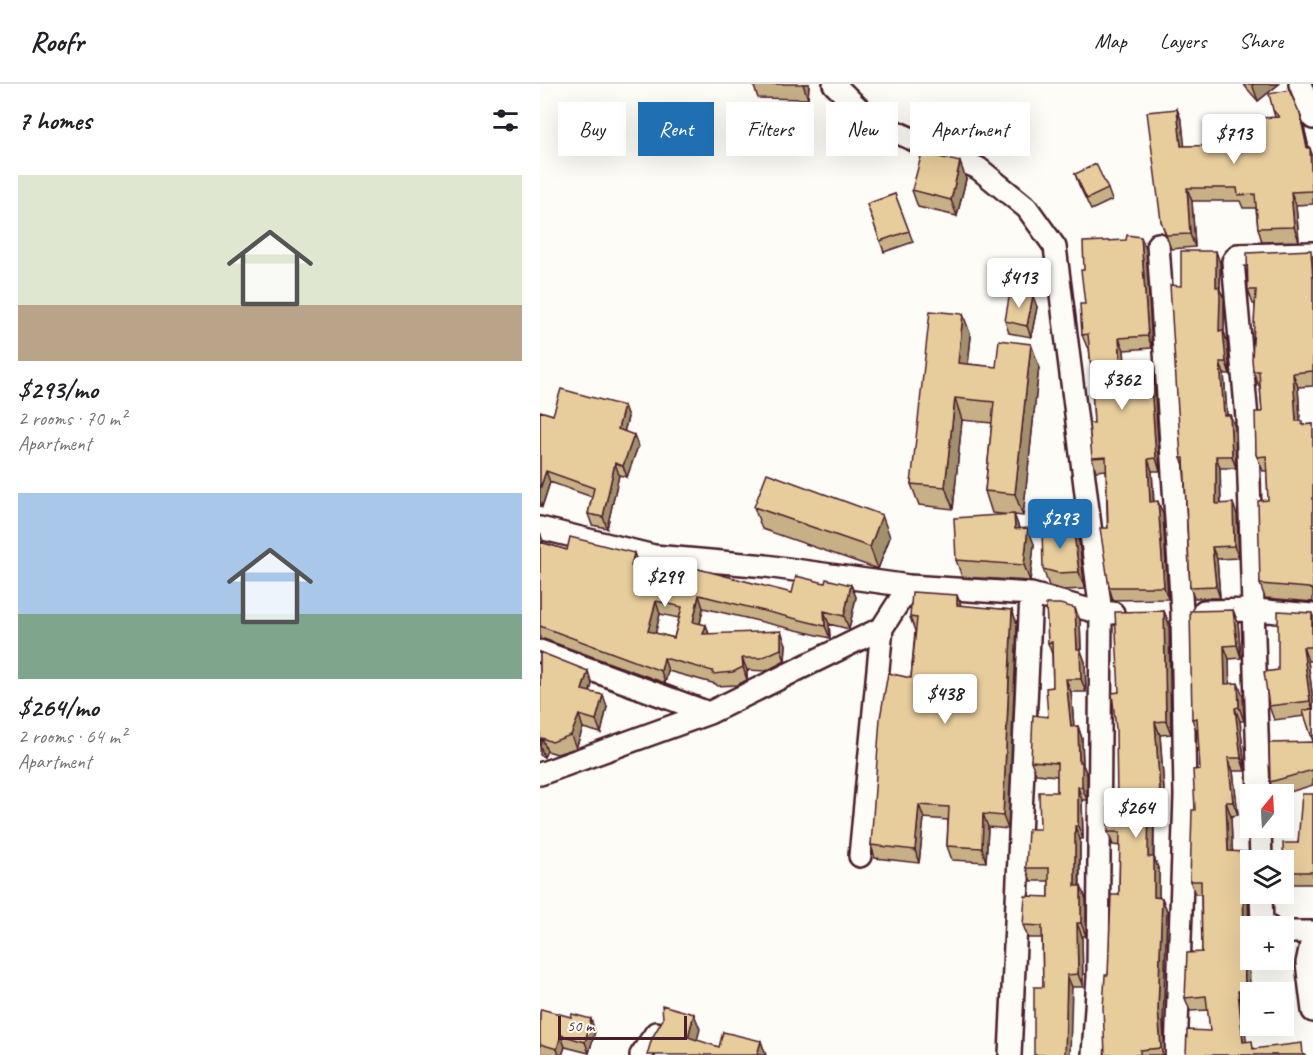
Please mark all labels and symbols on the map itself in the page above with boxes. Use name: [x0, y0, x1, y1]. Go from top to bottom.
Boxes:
pin: $713: [1198, 114, 1270, 165]
pin: $413: [983, 258, 1055, 309]
pin: $362: [1086, 360, 1158, 411]
pin: $293: [1024, 499, 1096, 550]
pin: $299: [629, 557, 701, 608]
pin: $438: [909, 674, 981, 725]
north arrow: [1240, 784, 1294, 838]
pin: $264: [1100, 788, 1172, 839]
scale bar: [558, 1013, 687, 1040]

